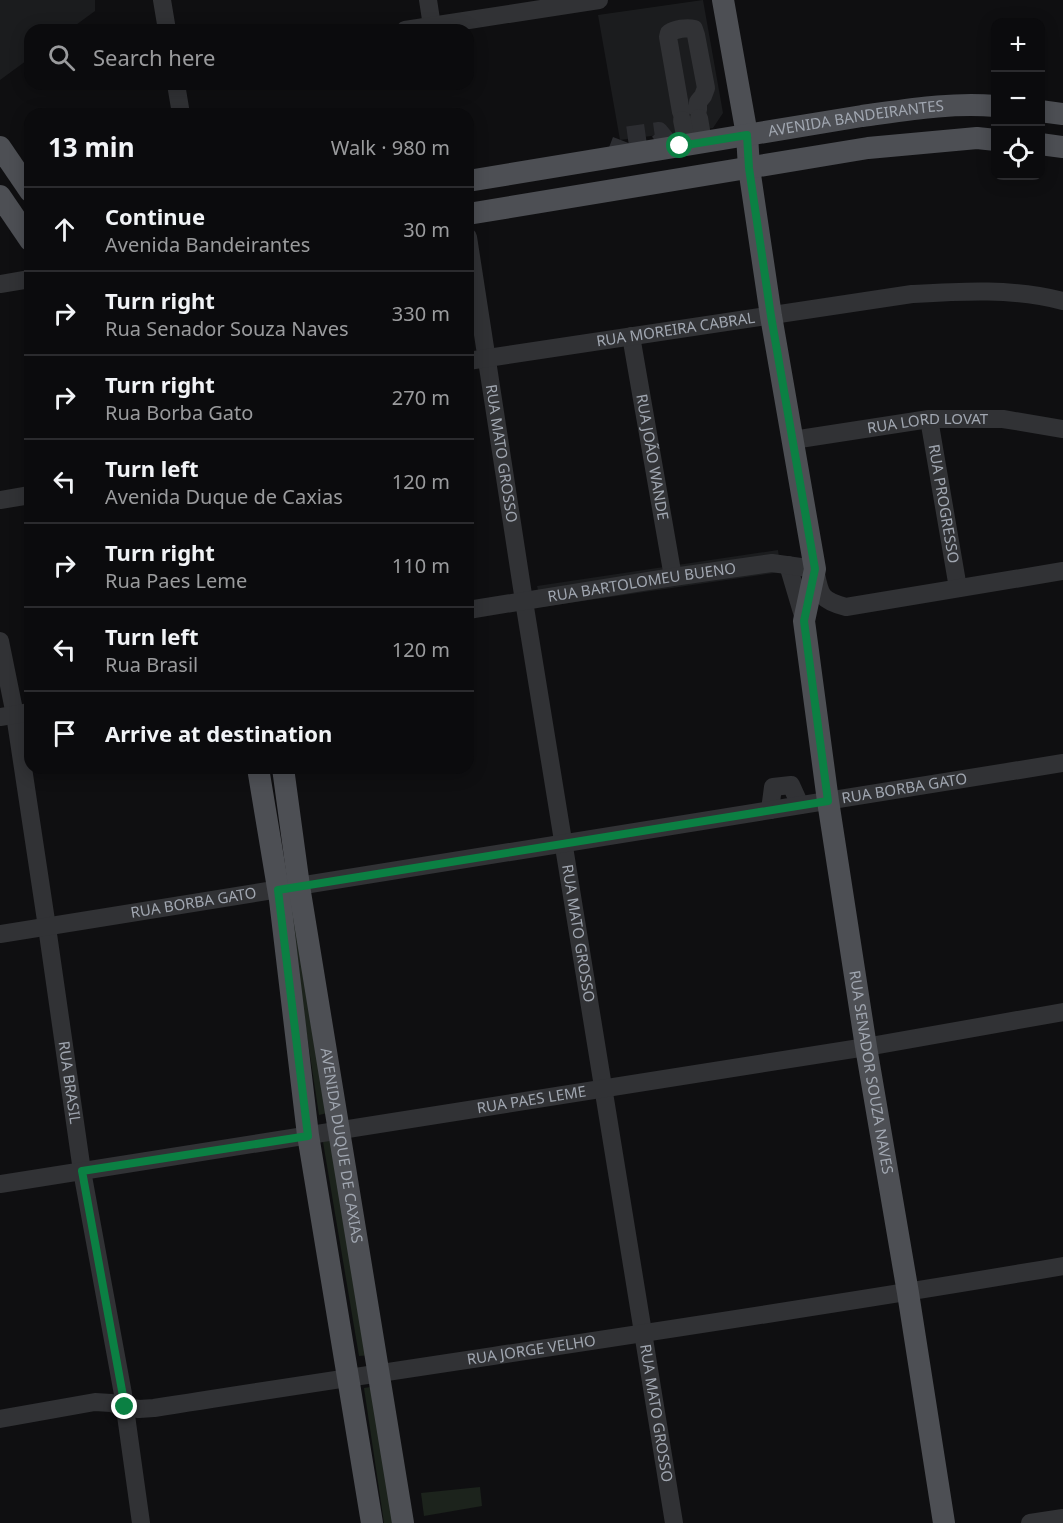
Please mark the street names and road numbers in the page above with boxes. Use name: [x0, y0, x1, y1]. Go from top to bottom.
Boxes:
street label: AVENIDA BANDEIRANTES: [766, 95, 944, 140]
street label: RUA MOREIRA CABRAL: [595, 307, 756, 351]
street label: RUA MATO GROSSO: [482, 383, 523, 524]
street label: RUA JOÃO WANDE: [632, 392, 674, 522]
street label: RUA LORD LOVAT: [866, 408, 989, 437]
street label: RUA PROGRESSO: [924, 442, 965, 565]
street label: RUA BARTOLOMEU BUENO: [546, 557, 737, 606]
street label: RUA BORBA GATO: [840, 768, 968, 807]
street label: RUA MATO GROSSO: [558, 863, 600, 1004]
street label: RUA BORBA GATO: [129, 882, 258, 922]
street label: RUA SENADOR SOUZA NAVES: [845, 969, 899, 1176]
street label: RUA BRASIL: [54, 1040, 86, 1125]
street label: AVENIDA DUQUE DE CAXIAS: [317, 1046, 368, 1245]
street label: RUA PAES LEME: [475, 1080, 587, 1117]
street label: RUA JORGE VELHO: [465, 1330, 597, 1369]
street label: RUA MATO GROSSO: [636, 1342, 678, 1483]

